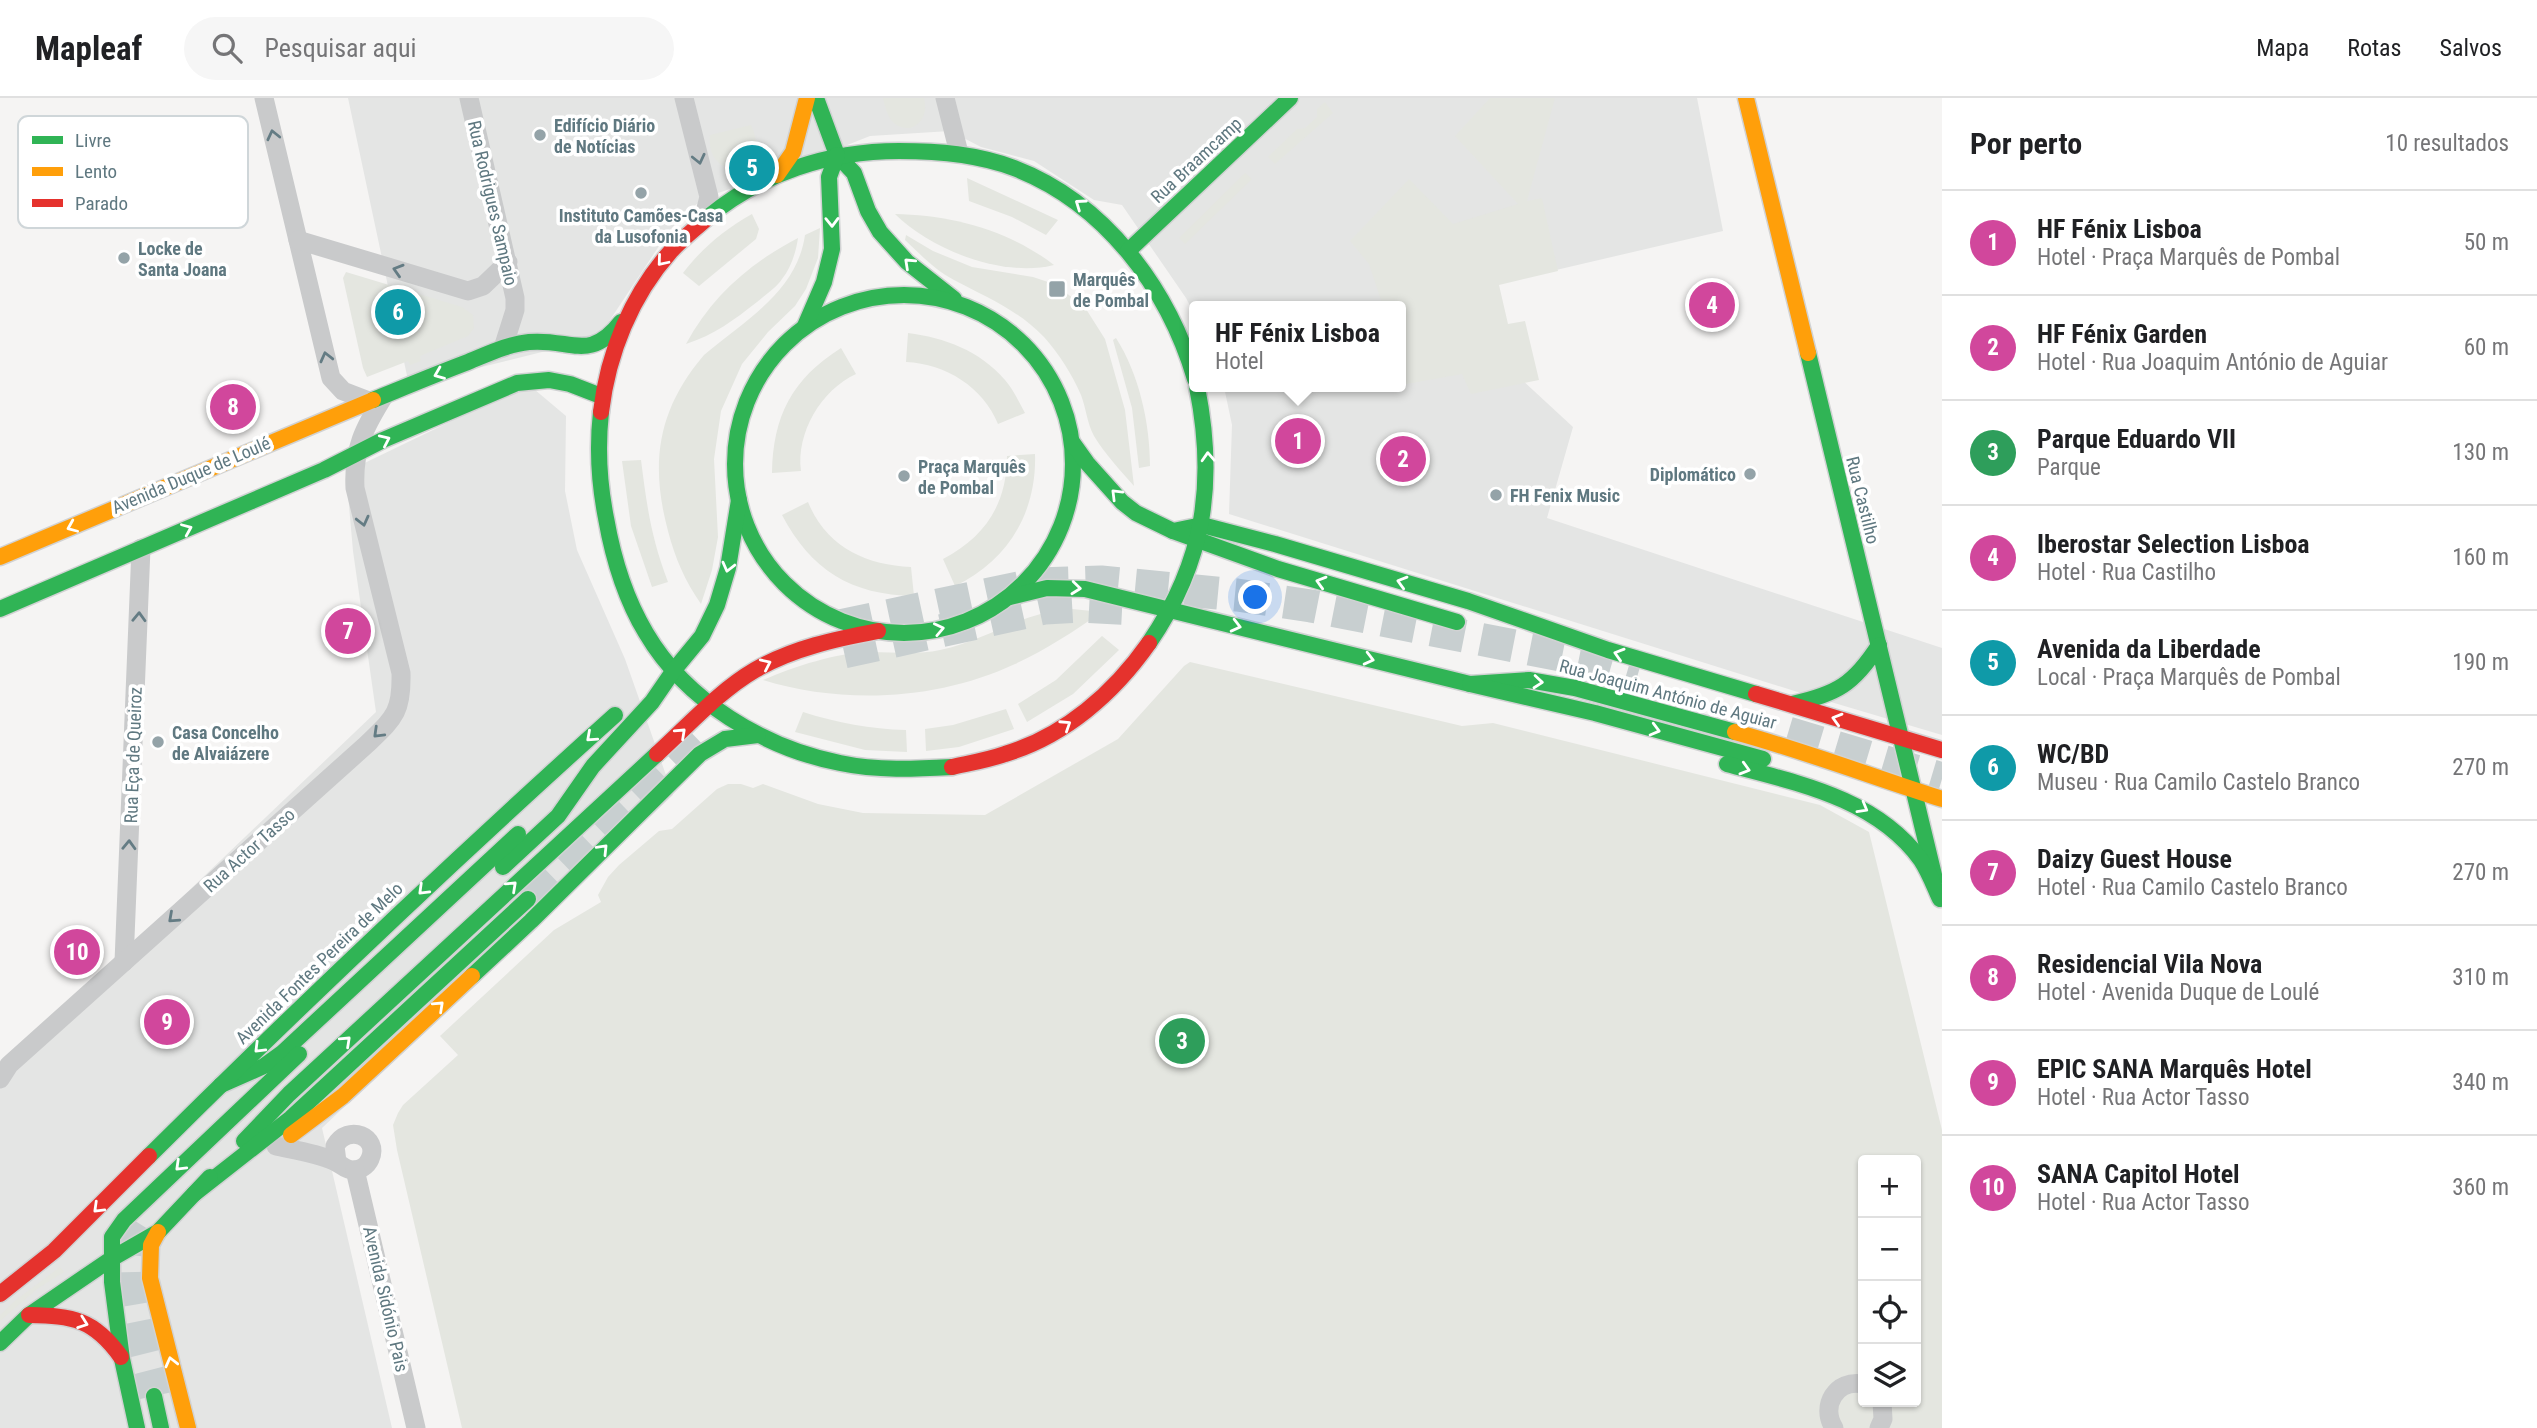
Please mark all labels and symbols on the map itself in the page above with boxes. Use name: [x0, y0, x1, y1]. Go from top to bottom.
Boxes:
street label: Rua Braamcamp: [1146, 113, 1246, 207]
place label: Edifício Diário de Notícias: [554, 115, 655, 157]
legend: [18, 116, 248, 228]
street label: Rua Rodrigues Sampaio: [464, 118, 522, 288]
marker: Edifício Diário de Notícias: [532, 127, 548, 143]
text: Livre: [75, 129, 111, 152]
one-way arrow: [267, 129, 281, 141]
pin: 5: [729, 142, 775, 194]
one-way arrow: [691, 153, 705, 165]
text: Lento: [75, 160, 117, 183]
marker: Instituto Camões-Casa da Lusofonia: [633, 185, 649, 201]
text: Parado: [75, 192, 128, 215]
one-way arrow: [1075, 200, 1088, 212]
place label: Instituto Camões-Casa da Lusofonia: [559, 205, 723, 247]
one-way arrow: [824, 217, 840, 227]
place label: Locke de Santa Joana: [138, 238, 227, 280]
marker: Locke de Santa Joana: [116, 250, 132, 266]
one-way arrow: [658, 253, 670, 266]
one-way arrow: [904, 259, 917, 272]
one-way arrow: [392, 264, 404, 279]
place label: Marquês de Pombal: [1073, 269, 1149, 311]
marker: Marquês de Pombal: [1047, 279, 1067, 299]
pin: 4: [1689, 279, 1735, 331]
pin: 6: [375, 286, 421, 338]
one-way arrow: [320, 351, 334, 363]
one-way arrow: [434, 365, 446, 379]
pin: 8: [210, 381, 256, 433]
pin: 1: [1275, 415, 1321, 467]
street label: Avenida Duque de Loulé: [109, 432, 273, 518]
pin: 2: [1380, 433, 1426, 485]
one-way arrow: [378, 434, 390, 448]
one-way arrow: [1200, 451, 1215, 462]
street label: Rua Castilho: [1842, 454, 1884, 546]
place label: Praça Marquês de Pombal: [918, 456, 1026, 498]
place label: Diplomático: [1650, 464, 1736, 485]
marker: Diplomático: [1742, 466, 1758, 482]
marker: Praça Marquês de Pombal: [896, 468, 912, 484]
place label: FH Fenix Music: [1510, 485, 1620, 506]
marker: FH Fenix Music: [1488, 487, 1504, 503]
one-way arrow: [1111, 490, 1124, 503]
one-way arrow: [355, 514, 369, 526]
one-way arrow: [66, 518, 78, 532]
one-way arrow: [180, 523, 192, 537]
one-way arrow: [722, 561, 736, 573]
one-way arrow: [1396, 575, 1408, 590]
one-way arrow: [1315, 576, 1327, 590]
one-way arrow: [1071, 580, 1082, 595]
your location: [1238, 580, 1272, 614]
pin: 7: [325, 605, 371, 657]
one-way arrow: [131, 612, 146, 623]
one-way arrow: [1230, 618, 1242, 632]
one-way arrow: [933, 622, 945, 637]
one-way arrow: [1613, 647, 1625, 662]
one-way arrow: [1363, 651, 1375, 665]
street label: Rua Joaquim António de Aguiar: [1557, 655, 1779, 733]
one-way arrow: [759, 658, 772, 672]
one-way arrow: [1532, 674, 1544, 689]
street label: Rua Eça de Queiroz: [120, 686, 146, 824]
one-way arrow: [1831, 712, 1843, 727]
one-way arrow: [1058, 720, 1071, 733]
one-way arrow: [1649, 721, 1661, 736]
place label: Casa Concelho de Alvaiázere: [172, 722, 279, 764]
one-way arrow: [373, 725, 386, 738]
one-way arrow: [586, 728, 599, 741]
one-way arrow: [672, 729, 685, 741]
marker: Casa Concelho de Alvaiázere: [150, 734, 166, 750]
one-way arrow: [1739, 761, 1751, 776]
one-way arrow: [1855, 800, 1868, 813]
street label: Rua Actor Tasso: [199, 804, 299, 896]
one-way arrow: [122, 839, 137, 850]
one-way arrow: [595, 844, 608, 857]
street label: Avenida Fontes Pereira de Melo: [231, 878, 407, 1048]
one-way arrow: [419, 882, 432, 895]
one-way arrow: [504, 882, 517, 894]
one-way arrow: [168, 910, 181, 923]
pin: 10: [54, 926, 100, 978]
pin: 9: [144, 996, 190, 1048]
one-way arrow: [431, 1002, 444, 1015]
pin: 3: [1159, 1015, 1205, 1067]
one-way arrow: [338, 1037, 351, 1049]
one-way arrow: [254, 1039, 267, 1052]
one-way arrow: [175, 1158, 188, 1171]
one-way arrow: [93, 1200, 106, 1213]
street label: Avenida Sidónio Pais: [359, 1224, 413, 1374]
one-way arrow: [77, 1314, 89, 1328]
one-way arrow: [165, 1356, 179, 1368]

